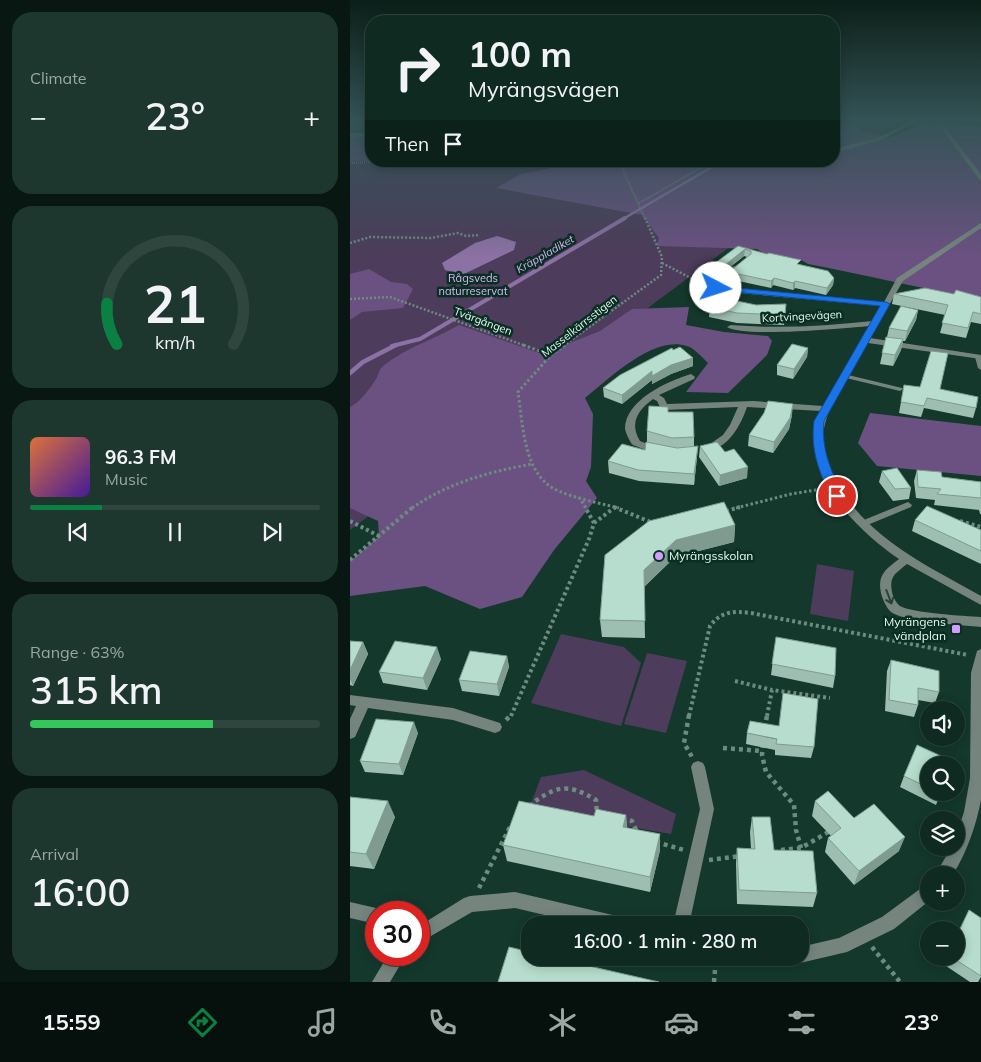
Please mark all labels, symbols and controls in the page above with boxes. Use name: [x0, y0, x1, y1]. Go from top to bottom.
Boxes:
text: 100 m: [468, 32, 572, 76]
icon: right: [385, 35, 450, 100]
text: Climate: [30, 68, 86, 88]
text: Myrängsvägen: [468, 75, 620, 103]
text: 23°: [145, 92, 205, 140]
text: −: [30, 99, 47, 134]
text: +: [303, 99, 320, 134]
icon: arrive: [439, 130, 467, 158]
text: Then: [385, 132, 429, 156]
water label: Kräppladiket: [514, 231, 577, 276]
position arrow: [689, 261, 741, 313]
text: 21: [144, 271, 206, 336]
park label: Rågsveds naturreservat: [438, 271, 508, 298]
street label: Masselkärrsstigen: [538, 292, 620, 360]
street label: Tvärgången: [452, 304, 514, 338]
street label: Kortvingevägen: [762, 307, 842, 325]
text: km/h: [155, 331, 195, 353]
text: 96.3 FM: [105, 445, 177, 469]
text: Music: [105, 469, 148, 489]
pin: [816, 475, 858, 517]
icon: arrive: [823, 482, 851, 510]
icon: previous: [64, 518, 92, 546]
icon: pause: [161, 518, 189, 546]
icon: next: [258, 518, 286, 546]
place label: Myrängsskolan: [669, 548, 753, 563]
marker: Myrängsskolan: [653, 550, 665, 562]
one-way arrow: [885, 589, 894, 604]
place label: Myrängens vändplan: [884, 614, 946, 643]
marker: Myrängens vändplan: [950, 623, 962, 635]
text: Range · 63%: [30, 642, 125, 662]
text: 315 km: [30, 666, 163, 714]
map controls: [920, 701, 965, 966]
button: sound: [920, 701, 965, 746]
button: search: [920, 756, 965, 801]
button: layers: [920, 811, 965, 856]
text: Arrival: [30, 844, 79, 864]
button: +: [920, 866, 965, 911]
text: 16:00: [30, 868, 130, 916]
speed limit sign: 30: [365, 901, 430, 966]
button: −: [920, 921, 965, 966]
text: 16:00 · 1 min · 280 m: [572, 929, 758, 953]
icon: directions: [185, 1005, 220, 1040]
icon: music: [305, 1005, 340, 1040]
icon: phone: [425, 1005, 460, 1040]
icon: climate: [545, 1005, 580, 1040]
icon: car: [664, 1005, 699, 1040]
icon: filters: [784, 1005, 819, 1040]
text: 15:59: [42, 1008, 101, 1036]
text: 23°: [904, 1008, 939, 1036]

